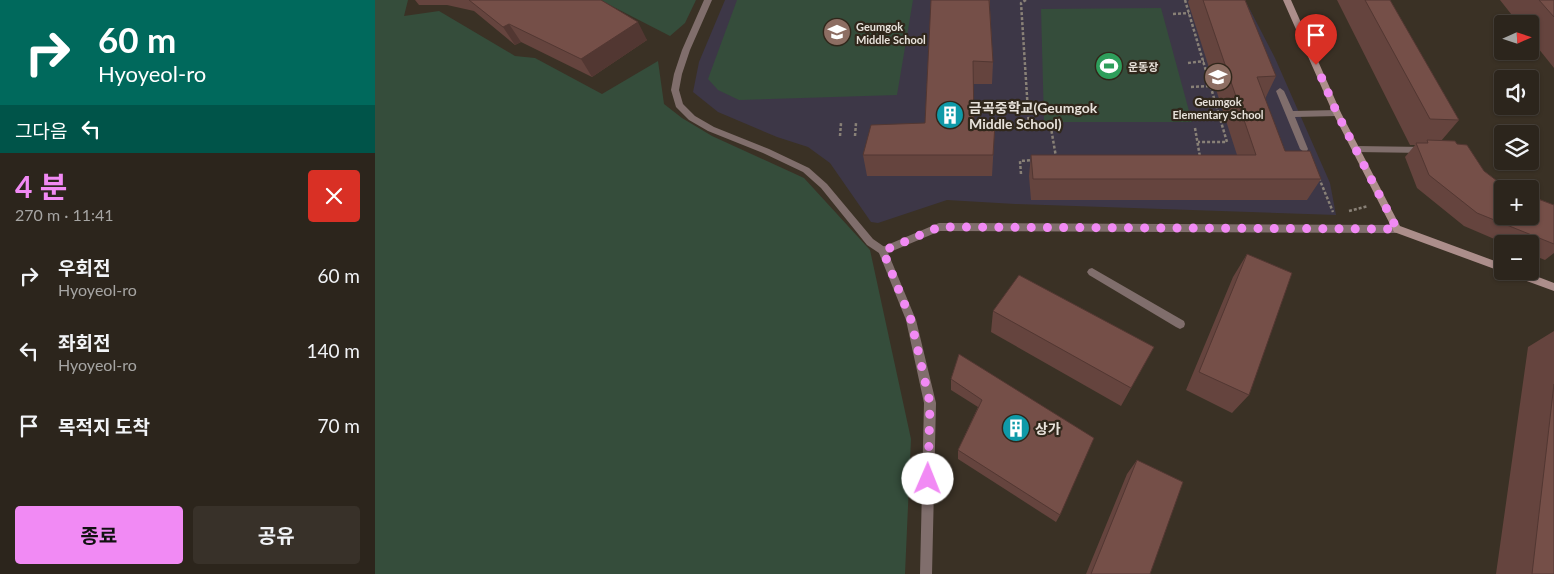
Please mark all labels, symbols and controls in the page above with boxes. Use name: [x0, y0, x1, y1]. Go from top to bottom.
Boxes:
pin: [1295, 14, 1337, 65]
north arrow: [1494, 15, 1539, 60]
map controls: [1494, 15, 1539, 280]
school or university icon: Geumgok Middle School: [822, 17, 852, 47]
text: 60 m: [98, 18, 176, 60]
icon: right: [15, 20, 80, 85]
place label: Geumgok Middle School: [856, 20, 926, 46]
icon: arrive: [1302, 21, 1330, 49]
sports icon: 운동장: [1094, 51, 1124, 81]
text: Hyoyeol-ro: [98, 60, 206, 87]
place label: 운동장: [1128, 60, 1158, 73]
school or university icon: Geumgok Elementary School: [1203, 62, 1233, 92]
button: sound: [1494, 70, 1539, 115]
place label: Geumgok Elementary School: [1173, 95, 1264, 121]
place label: 금곡중학교(Geumgok Middle School): [969, 99, 1098, 132]
building icon: 금곡중학교(Geumgok Middle School): [935, 100, 965, 130]
icon: left: [77, 115, 105, 143]
text: 그다음: [15, 119, 67, 142]
button: layers: [1494, 125, 1539, 170]
text: 4 분: [15, 168, 67, 204]
button: close: [308, 170, 360, 222]
button: +: [1494, 180, 1539, 225]
text: 270 m · 11:41: [15, 205, 114, 224]
button: −: [1494, 235, 1539, 280]
text: 우회전: [58, 256, 110, 279]
icon: right: [15, 262, 43, 290]
text: 60 m: [317, 264, 360, 287]
text: Hyoyeol-ro: [58, 280, 137, 299]
text: 좌회전: [58, 331, 110, 354]
icon: left: [15, 337, 43, 365]
text: 140 m: [306, 339, 360, 362]
text: Hyoyeol-ro: [58, 355, 137, 374]
icon: arrive: [15, 412, 43, 440]
building icon: 상가: [1001, 413, 1031, 443]
text: 70 m: [317, 414, 360, 437]
text: 목적지 도착: [58, 415, 150, 438]
place label: 상가: [1035, 420, 1061, 437]
position arrow: [901, 452, 953, 504]
button: 종료: [15, 506, 183, 564]
button: 공유: [193, 506, 360, 564]

